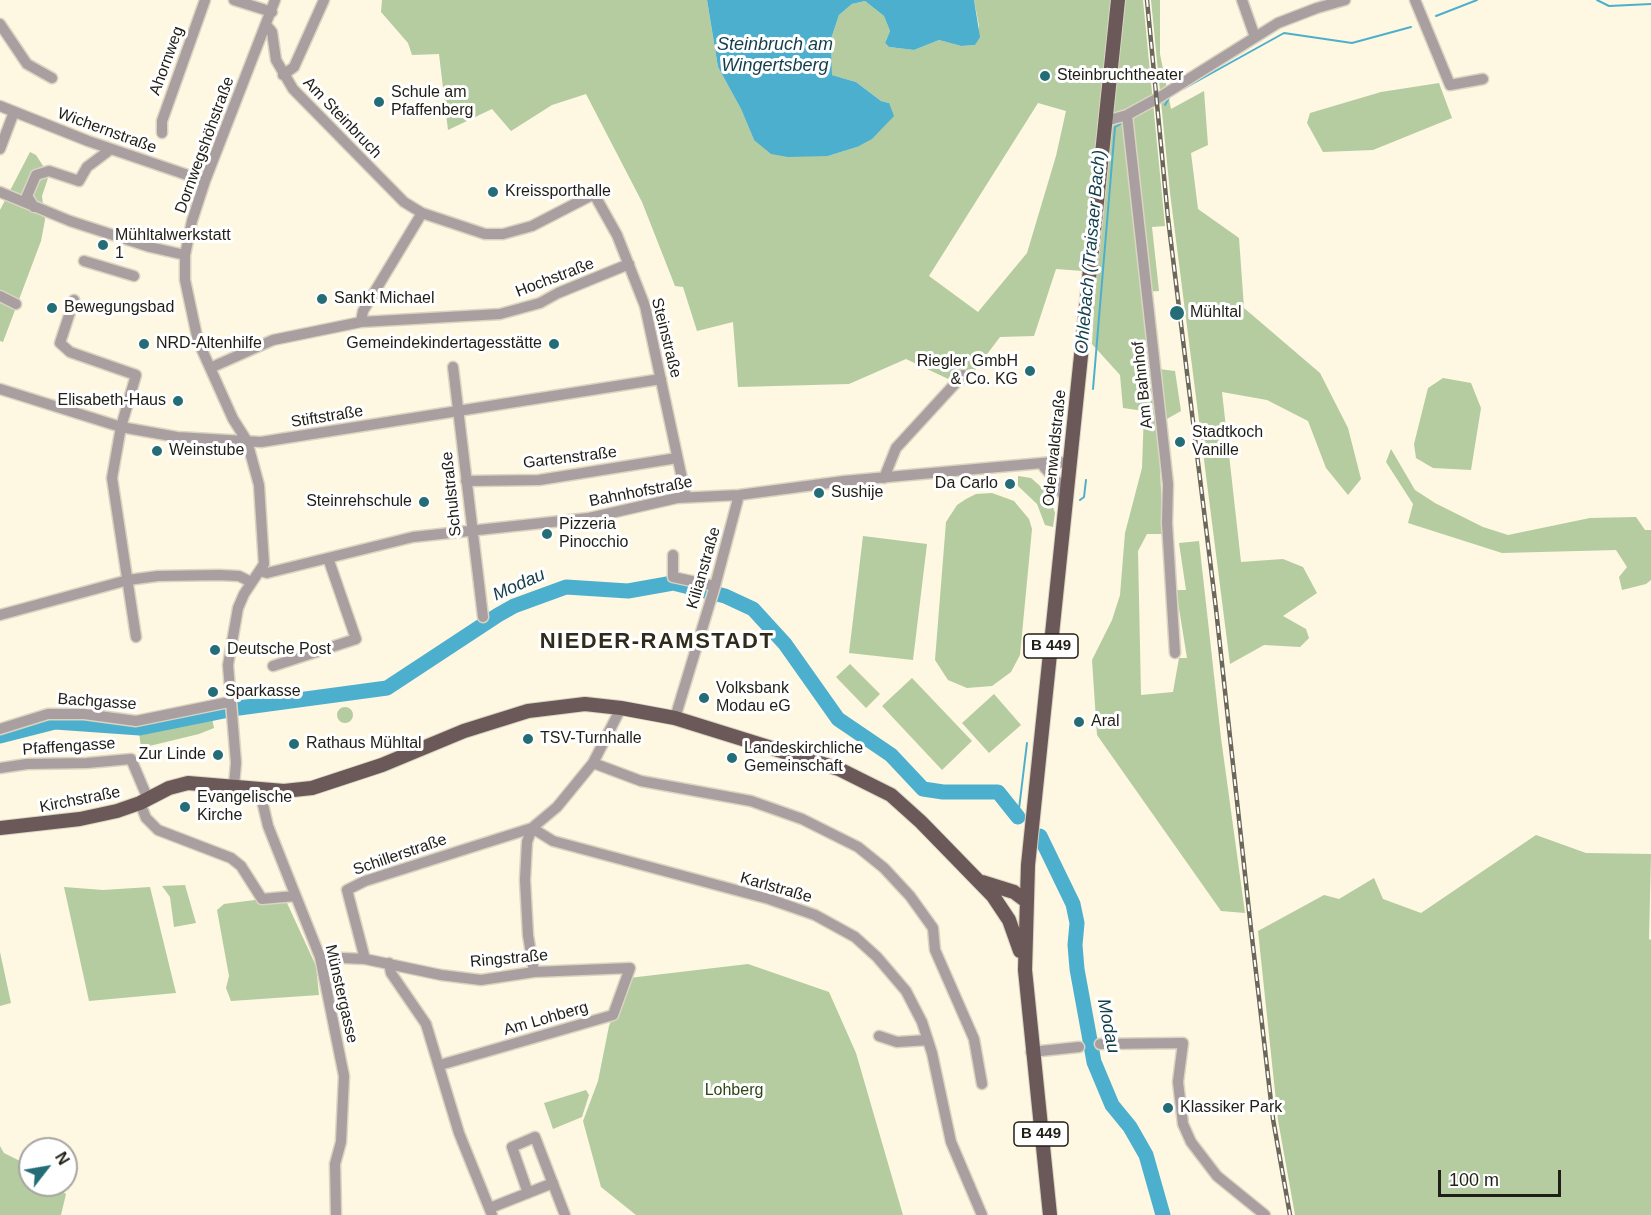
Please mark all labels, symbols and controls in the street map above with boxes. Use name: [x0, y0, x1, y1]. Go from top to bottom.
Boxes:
street label: Ahornweg: [146, 24, 188, 98]
water label: Steinbruch am Wingertsberg: [717, 34, 833, 76]
place label: Steinbruchtheater: [1057, 66, 1183, 86]
marker: Steinbruchtheater: [1038, 69, 1052, 83]
street label: Dornwegshöhstraße: [171, 74, 239, 216]
street label: Am Steinbruch: [299, 74, 385, 162]
place label: Schule am Pfaffenberg: [391, 83, 473, 121]
marker: Schule am Pfaffenberg: [372, 95, 386, 109]
street label: Wichernstraße: [55, 104, 159, 158]
water label: Ohlebach (Traisaer Bach): [1071, 149, 1111, 355]
place label: Kreissporthalle: [505, 182, 611, 202]
marker: Kreissporthalle: [486, 185, 500, 199]
place label: Mühltalwerkstatt 1: [115, 226, 231, 264]
marker: Mühltalwerkstatt 1: [96, 238, 110, 252]
street label: Hochstraße: [513, 254, 597, 302]
place label: Sankt Michael: [334, 289, 434, 309]
marker: Sankt Michael: [315, 292, 329, 306]
street label: Steinstraße: [647, 296, 685, 380]
place label: Bewegungsbad: [64, 298, 174, 318]
marker: Bewegungsbad: [45, 301, 59, 315]
place label: Mühltal: [1190, 303, 1242, 323]
marker: Mühltal: [1168, 304, 1186, 322]
place label: NRD-Altenhilfe: [156, 334, 262, 354]
place label: Gemeindekindertagesstätte: [346, 334, 542, 354]
marker: NRD-Altenhilfe: [137, 337, 151, 351]
marker: Gemeindekindertagesstätte: [547, 337, 561, 351]
street label: Am Bahnhof: [1129, 340, 1157, 430]
place label: Riegler GmbH & Co. KG: [917, 352, 1018, 390]
marker: Riegler GmbH & Co. KG: [1023, 364, 1037, 378]
street label: Odenwaldstraße: [1039, 389, 1071, 507]
place label: Elisabeth-Haus: [58, 391, 166, 411]
marker: Elisabeth-Haus: [171, 394, 185, 408]
street label: Stiftstraße: [289, 402, 365, 432]
place label: Stadtkoch Vanille: [1192, 423, 1263, 461]
marker: Stadtkoch Vanille: [1173, 435, 1187, 449]
place label: Weinstube: [169, 441, 244, 461]
street label: Gartenstraße: [522, 443, 618, 473]
marker: Weinstube: [150, 444, 164, 458]
street label: Schulstraße: [438, 451, 466, 537]
street label: Bahnhofstraße: [588, 473, 694, 511]
place label: Da Carlo: [935, 474, 998, 494]
marker: Da Carlo: [1003, 477, 1017, 491]
place label: Sushije: [831, 483, 883, 503]
marker: Sushije: [812, 486, 826, 500]
place label: Steinrehschule: [306, 492, 412, 512]
marker: Steinrehschule: [417, 495, 431, 509]
place label: Pizzeria Pinocchio: [559, 515, 628, 553]
street label: Kilianstraße: [683, 525, 725, 611]
marker: Pizzeria Pinocchio: [540, 527, 554, 541]
water label: Modau: [489, 564, 549, 606]
district label: NIEDER-RAMSTADT: [540, 629, 774, 655]
road number: B 449: [1024, 634, 1078, 658]
place label: Deutsche Post: [227, 640, 331, 660]
marker: Deutsche Post: [208, 643, 222, 657]
place label: Volksbank Modau eG: [716, 679, 791, 717]
place label: Sparkasse: [225, 682, 301, 702]
marker: Sparkasse: [206, 685, 220, 699]
street label: Bachgasse: [57, 690, 137, 714]
marker: Volksbank Modau eG: [697, 691, 711, 705]
place label: Aral: [1091, 712, 1119, 732]
marker: Aral: [1072, 715, 1086, 729]
place label: TSV-Turnhalle: [540, 729, 642, 749]
marker: TSV-Turnhalle: [521, 732, 535, 746]
street label: Pfaffengasse: [22, 734, 116, 760]
place label: Rathaus Mühltal: [306, 734, 422, 754]
marker: Rathaus Mühltal: [287, 737, 301, 751]
place label: Landeskirchliche Gemeinschaft: [744, 739, 863, 777]
place label: Zur Linde: [138, 745, 206, 765]
marker: Zur Linde: [211, 748, 225, 762]
marker: Landeskirchliche Gemeinschaft: [725, 751, 739, 765]
street label: Kirchstraße: [38, 783, 122, 817]
place label: Evangelische Kirche: [197, 788, 292, 826]
marker: Evangelische Kirche: [178, 800, 192, 814]
street label: Schillerstraße: [351, 830, 449, 880]
street label: Karlstraße: [738, 869, 814, 907]
street label: Münstergasse: [320, 943, 362, 1045]
street label: Ringstraße: [469, 946, 549, 972]
water label: Modau: [1092, 997, 1124, 1055]
street label: Am Lohberg: [501, 998, 591, 1040]
park label: Lohberg: [705, 1081, 763, 1101]
place label: Klassiker Park: [1180, 1098, 1282, 1118]
marker: Klassiker Park: [1161, 1101, 1175, 1115]
road number: B 449: [1014, 1122, 1068, 1146]
north arrow: [18, 1137, 78, 1197]
text: N: [52, 1149, 72, 1168]
scale bar: [1441, 1158, 1564, 1196]
text: 100 m: [1449, 1170, 1499, 1190]

